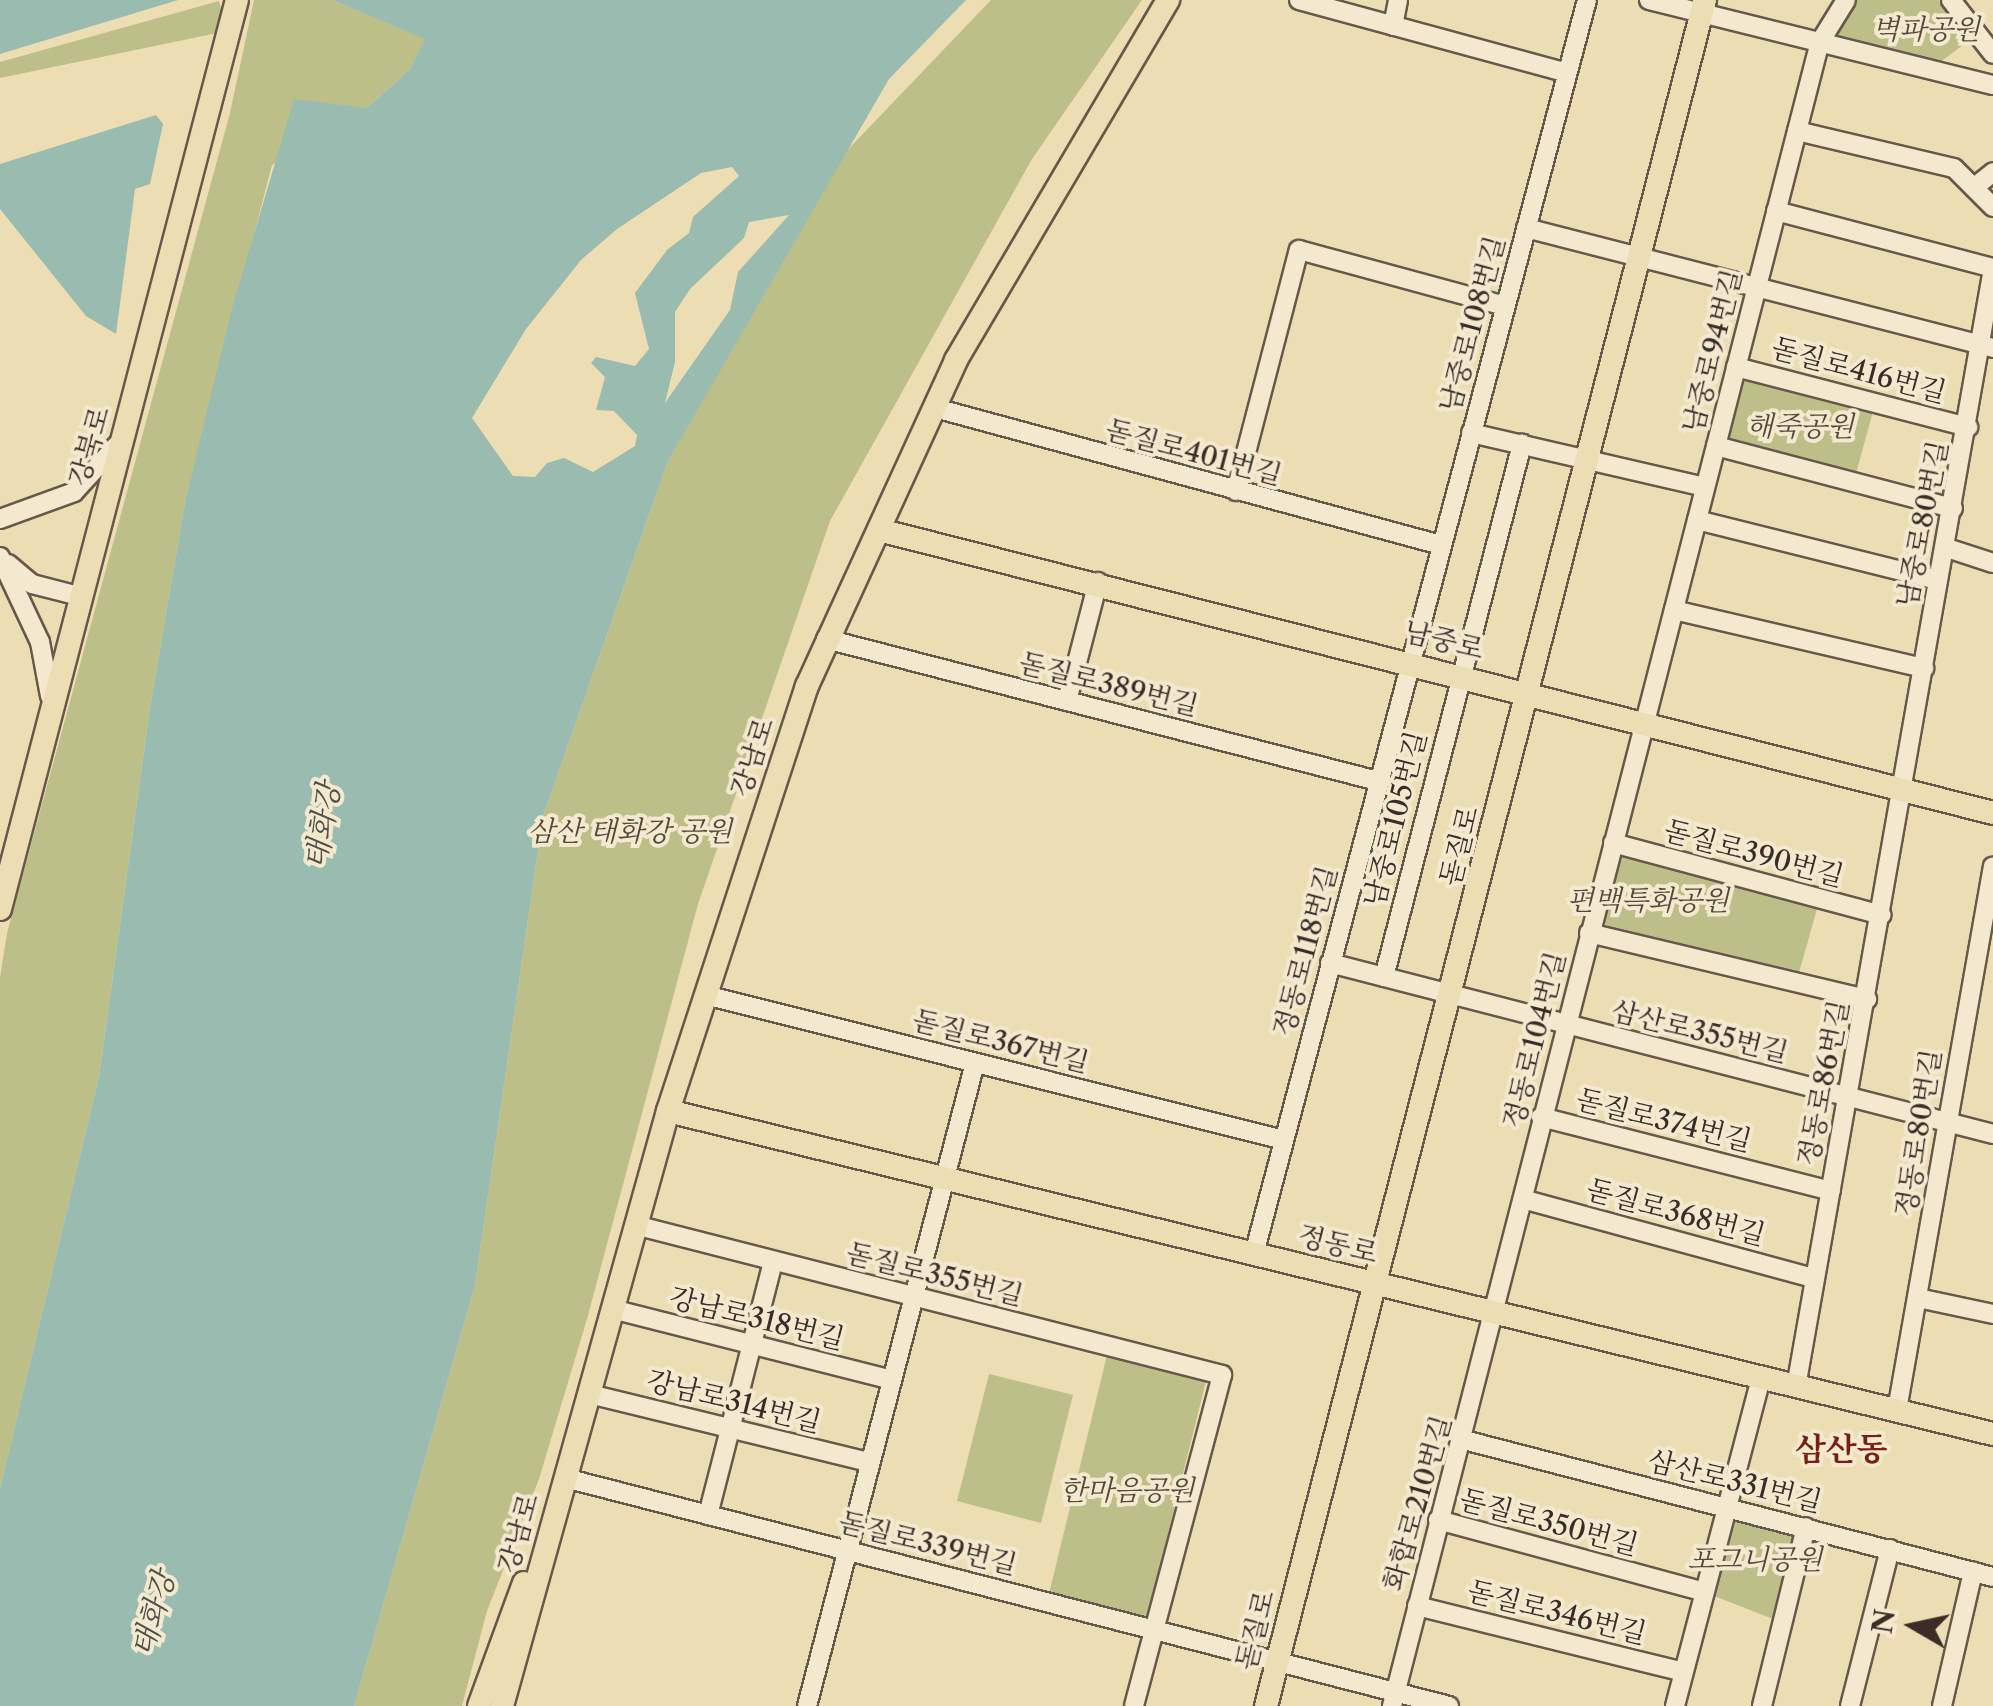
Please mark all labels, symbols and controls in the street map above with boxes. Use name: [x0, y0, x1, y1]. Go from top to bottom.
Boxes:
park label: 벽파공원: [1872, 12, 1980, 46]
street label: 남중로108번길: [1432, 232, 1512, 416]
street label: 남중로94번길: [1675, 266, 1749, 436]
street label: 돋질로416번길: [1768, 331, 1950, 409]
street label: 강북로: [62, 402, 116, 490]
park label: 해죽공원: [1746, 409, 1854, 443]
street label: 돋질로401번길: [1102, 412, 1286, 492]
street label: 남중로80번길: [1889, 438, 1955, 610]
street label: 남중로: [1401, 614, 1487, 666]
street label: 돋질로389번길: [1016, 645, 1202, 723]
street label: 강남로: [723, 713, 781, 801]
street label: 남중로105번길: [1357, 728, 1433, 910]
water label: 태화강: [298, 780, 348, 872]
street label: 돋질로: [1433, 803, 1485, 889]
street label: 돋질로390번길: [1660, 813, 1848, 893]
park label: 삼산 태화강 공원: [528, 814, 732, 848]
street label: 정동로118번길: [1266, 862, 1344, 1040]
park label: 편백특화공원: [1567, 883, 1729, 917]
street label: 정동로104번길: [1496, 948, 1572, 1132]
street label: 삼산로355번길: [1608, 993, 1792, 1069]
street label: 정동로86번길: [1790, 997, 1856, 1169]
street label: 돋질로367번길: [909, 1003, 1093, 1079]
street label: 정동로80번길: [1888, 1047, 1948, 1219]
street label: 돋질로374번길: [1573, 1082, 1755, 1158]
street label: 돋질로368번길: [1583, 1172, 1769, 1252]
street label: 정동로: [1295, 1218, 1381, 1270]
street label: 돋질로355번길: [843, 1236, 1027, 1312]
street label: 강남로318번길: [666, 1280, 848, 1356]
street label: 강남로314번길: [643, 1363, 825, 1439]
street label: 화합로210번길: [1376, 1411, 1458, 1595]
district label: 삼산동: [1795, 1430, 1887, 1468]
street label: 삼산로331번길: [1645, 1443, 1825, 1519]
park label: 한마음공원: [1059, 1473, 1195, 1507]
street label: 돋질로350번길: [1456, 1482, 1642, 1562]
street label: 강남로: [491, 1489, 545, 1577]
street label: 돋질로339번길: [835, 1505, 1021, 1581]
park label: 포그니공원: [1687, 1542, 1823, 1576]
water label: 태화강: [125, 1567, 183, 1661]
street label: 돋질로346번길: [1464, 1574, 1650, 1650]
north arrow: [1863, 1576, 1963, 1676]
street label: 돋질로: [1229, 1587, 1281, 1673]
text: N: [1865, 1607, 1902, 1636]

